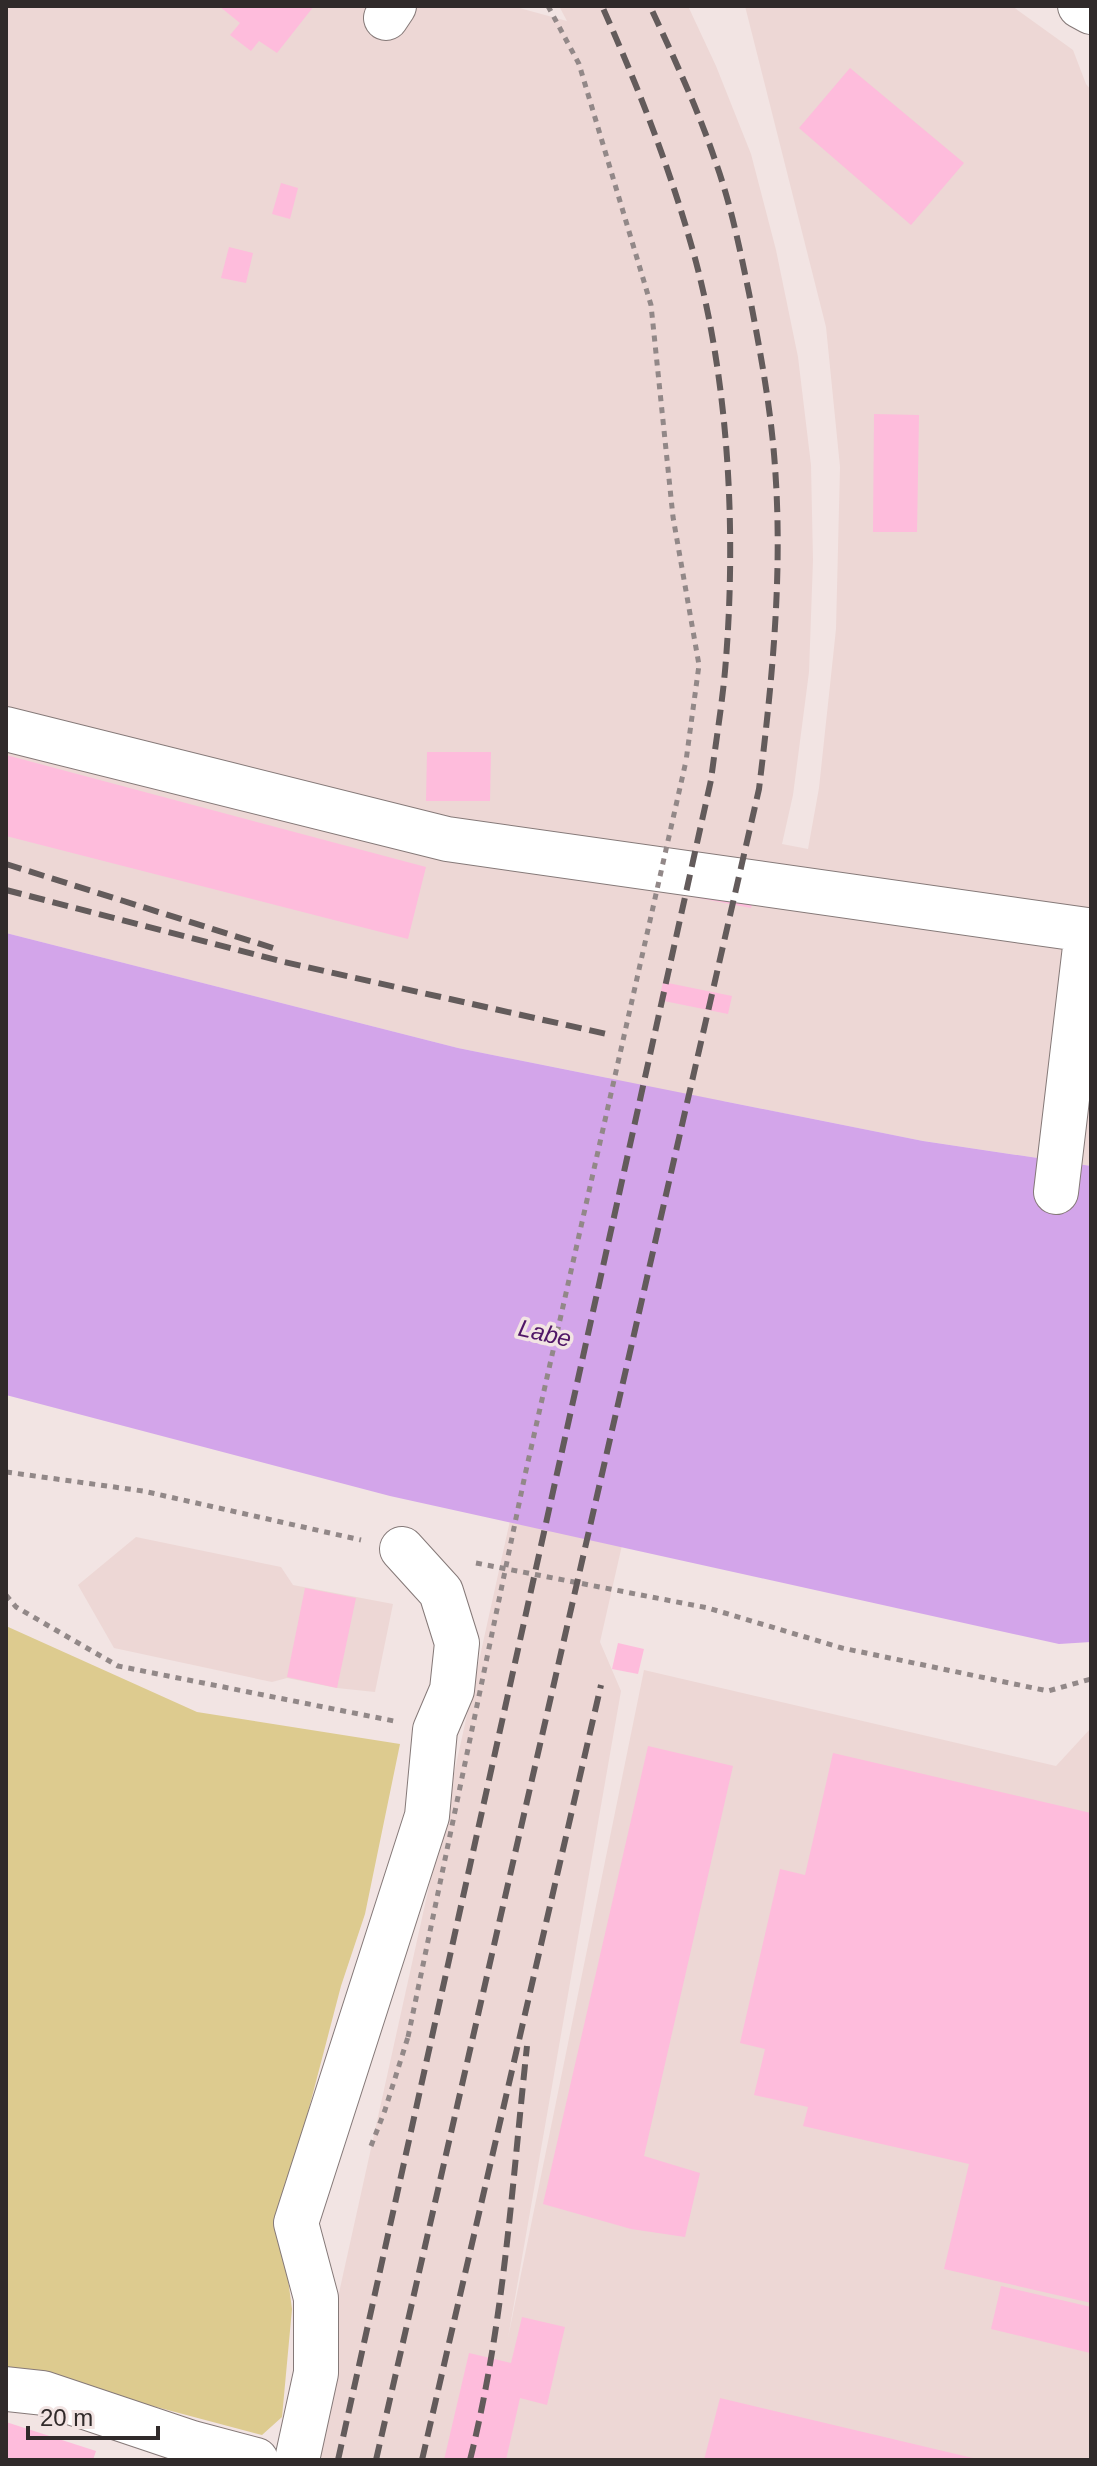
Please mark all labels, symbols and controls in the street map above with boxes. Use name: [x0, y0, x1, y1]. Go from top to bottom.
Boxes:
water label: Labe: [516, 1314, 574, 1352]
scale bar: [28, 2390, 158, 2440]
text: 20 m: [40, 2404, 93, 2431]

